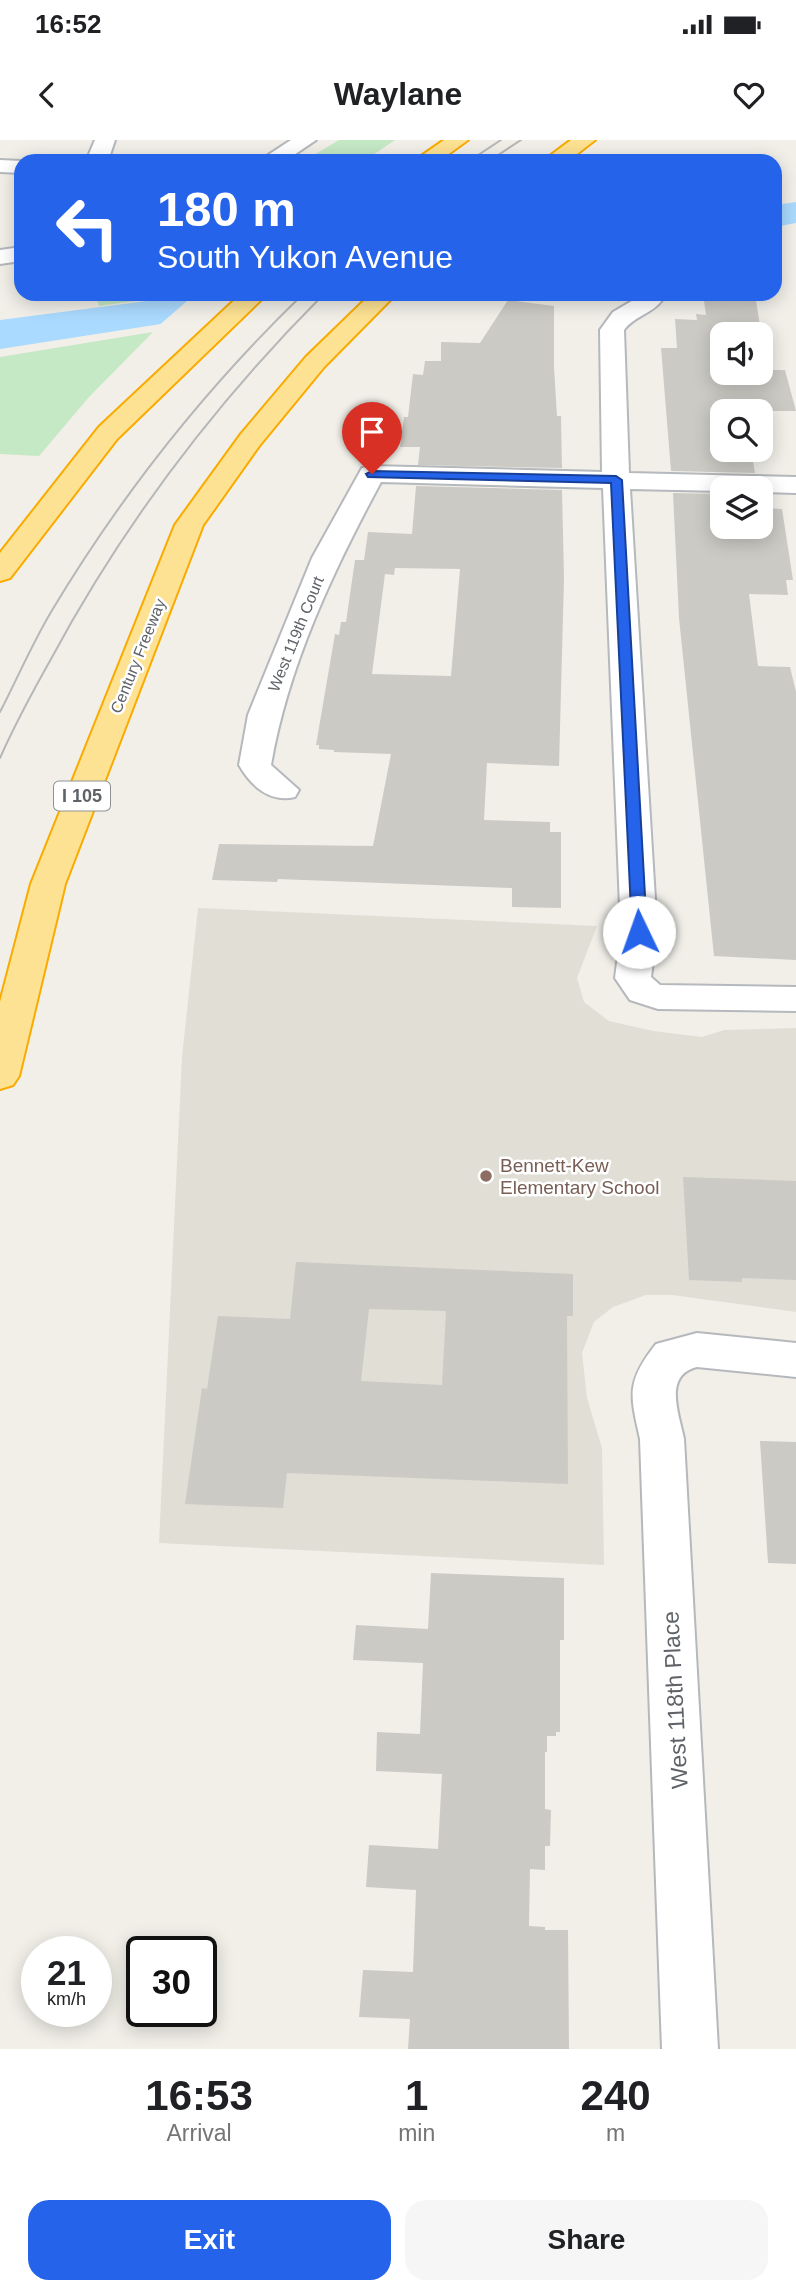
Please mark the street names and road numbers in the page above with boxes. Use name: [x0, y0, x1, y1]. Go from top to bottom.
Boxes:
street label: West 119th Court: [265, 573, 327, 694]
street label: Century Freeway: [107, 596, 169, 716]
road number: I 105: [54, 782, 110, 810]
street label: West 118th Place: [657, 1610, 693, 1790]

